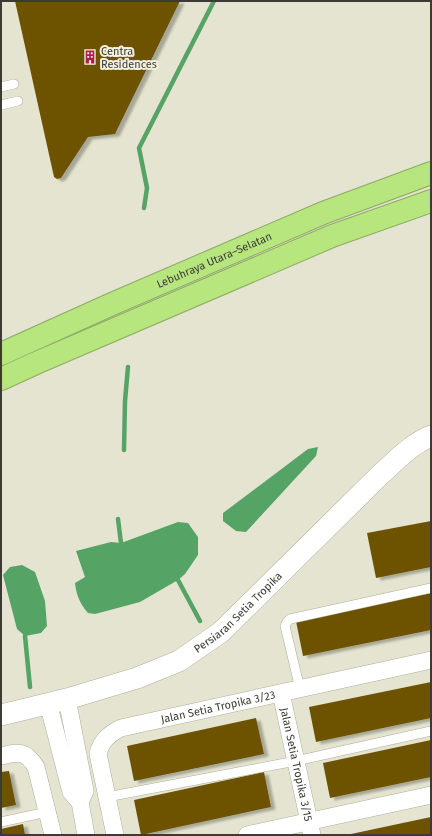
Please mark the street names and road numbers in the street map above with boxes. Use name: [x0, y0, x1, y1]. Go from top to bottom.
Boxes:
street label: Lebuhraya Utara–Selatan: [155, 229, 274, 290]
street label: Persiaran Setia Tropika: [191, 569, 285, 655]
street label: Jalan Setia Tropika 3/23: [159, 688, 276, 726]
street label: Jalan Setia Tropika 3/15: [278, 706, 315, 823]

